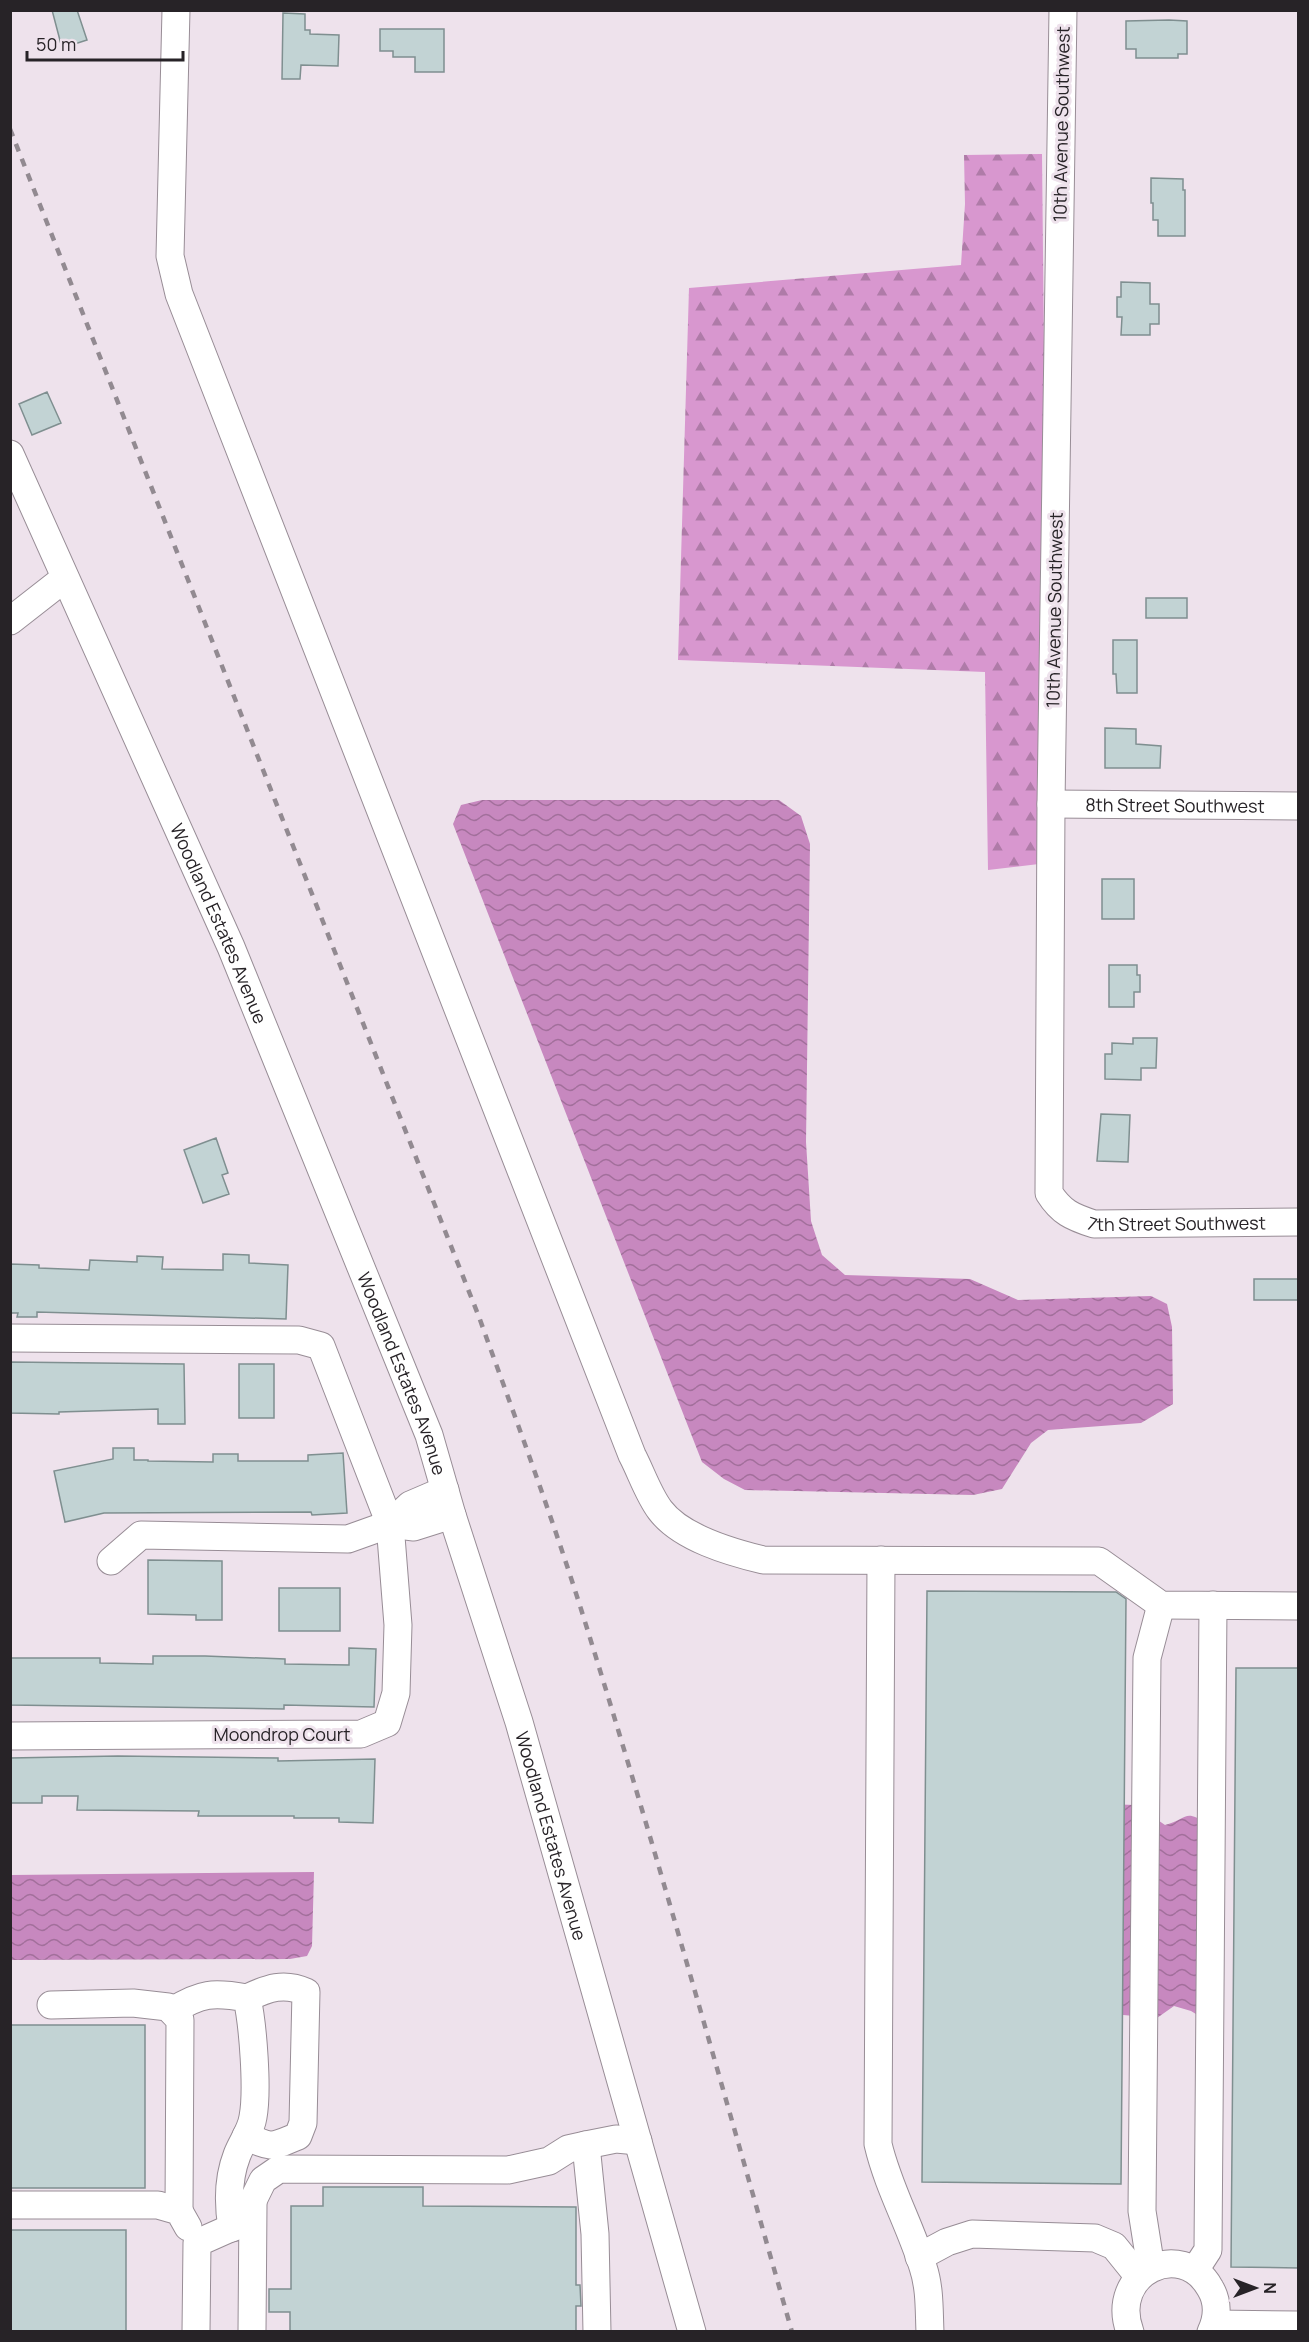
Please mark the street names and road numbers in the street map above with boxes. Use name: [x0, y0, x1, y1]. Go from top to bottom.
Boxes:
street label: 10th Avenue Southwest: [1047, 26, 1075, 222]
street label: 10th Avenue Southwest: [1040, 512, 1068, 708]
street label: 8th Street Southwest: [1085, 792, 1265, 818]
street label: Woodland Estates Avenue: [165, 820, 273, 1027]
street label: 7th Street Southwest: [1084, 1210, 1266, 1236]
street label: Woodland Estates Avenue: [352, 1268, 452, 1478]
street label: Moondrop Court: [214, 1722, 350, 1746]
street label: Woodland Estates Avenue: [510, 1729, 592, 1943]

